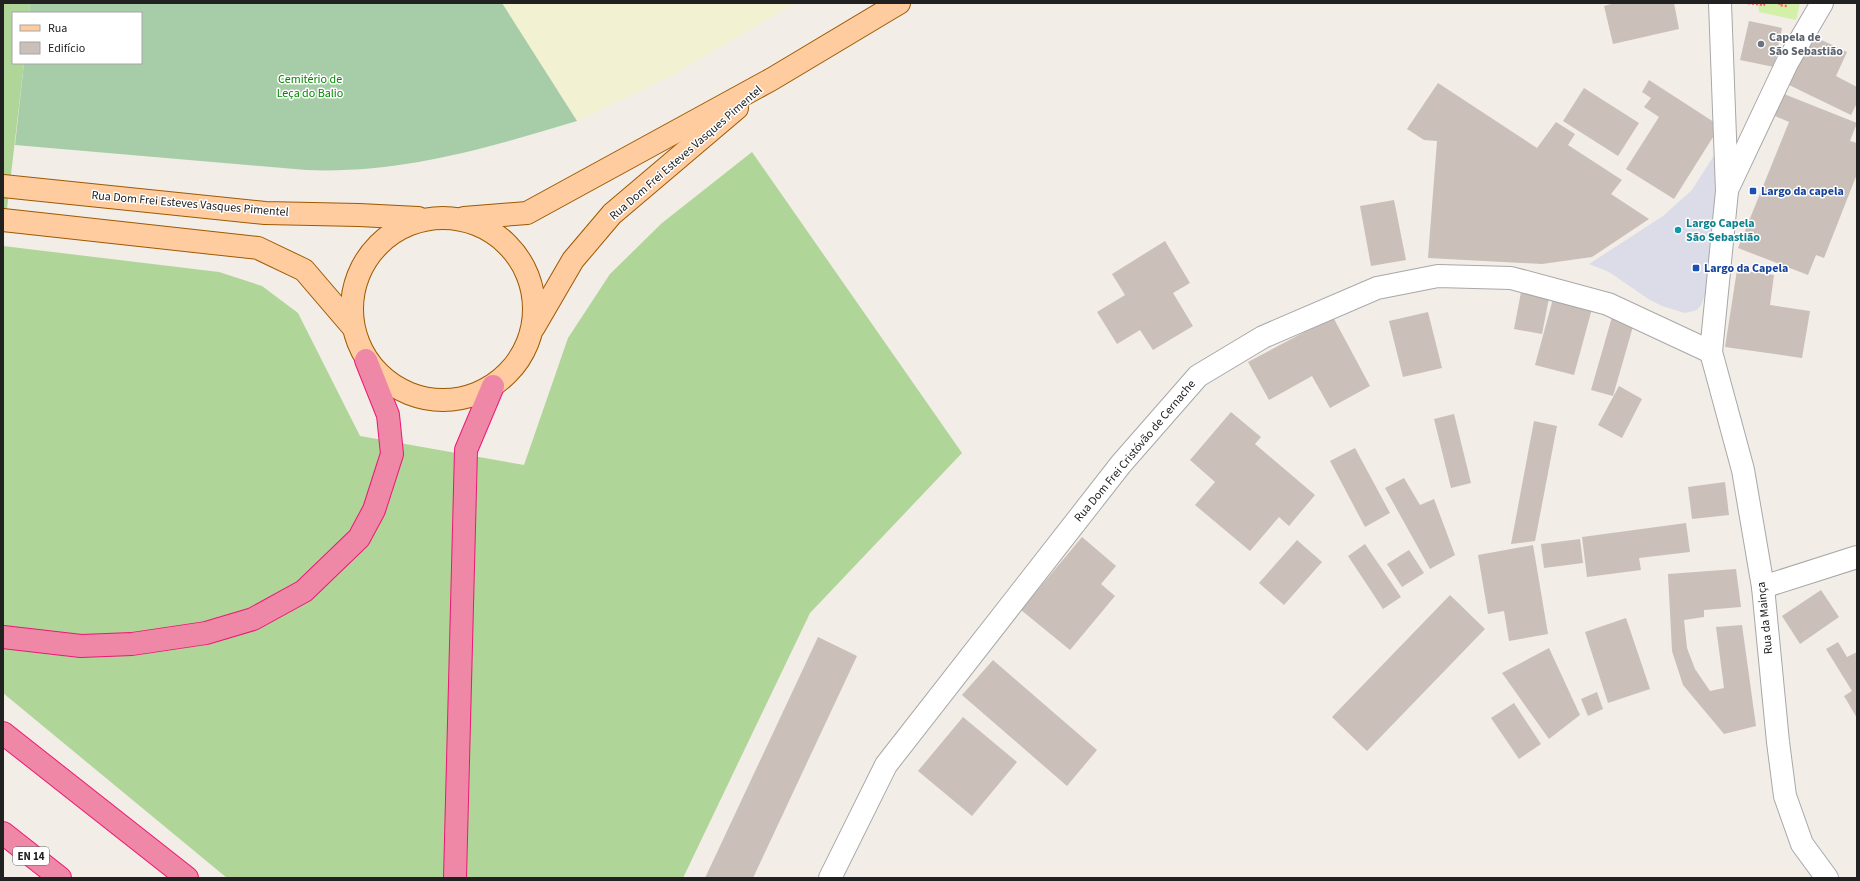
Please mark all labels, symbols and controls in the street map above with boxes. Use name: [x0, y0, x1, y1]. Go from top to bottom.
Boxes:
legend: [12, 12, 142, 64]
text: Rua: [48, 20, 67, 37]
place label: Capela de São Sebastião: [1769, 29, 1843, 60]
marker: Capela de São Sebastião: [1756, 39, 1766, 49]
text: Edifício: [48, 40, 85, 57]
park label: Cemitério de Leça do Balio: [277, 71, 343, 102]
street label: Rua Dom Frei Esteves Vasques Pimentel: [606, 82, 766, 224]
place label: Largo da capela: [1761, 183, 1844, 200]
marker: Largo da capela: [1748, 186, 1758, 196]
street label: Rua Dom Frei Esteves Vasques Pimentel: [91, 187, 289, 221]
place label: Largo Capela São Sebastião: [1686, 215, 1760, 246]
marker: Largo Capela São Sebastião: [1673, 225, 1683, 235]
place label: Largo da Capela: [1704, 260, 1788, 277]
marker: Largo da Capela: [1691, 263, 1701, 273]
street label: Rua Dom Frei Cristóvão de Cernache: [1070, 376, 1200, 526]
street label: Rua da Mainça: [1753, 581, 1777, 655]
road number: EN 14: [13, 847, 49, 865]

